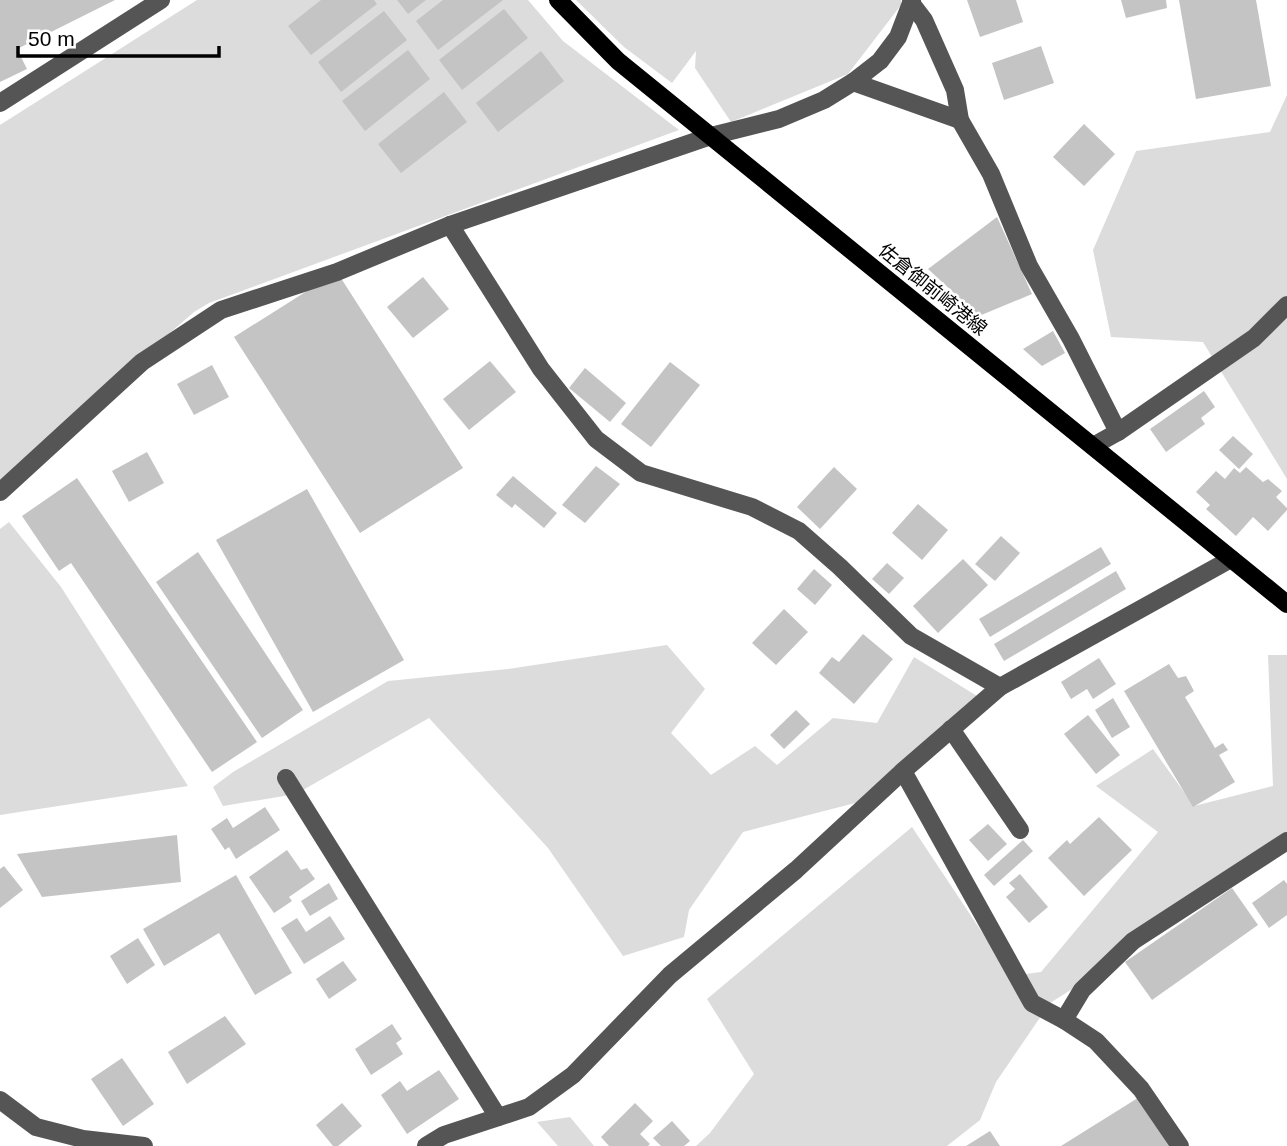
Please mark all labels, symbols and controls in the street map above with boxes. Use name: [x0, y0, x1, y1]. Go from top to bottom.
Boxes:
scale bar: [18, 14, 219, 58]
text: 50 m: [28, 27, 75, 50]
street label: 佐倉御前崎港線: [874, 239, 991, 339]

